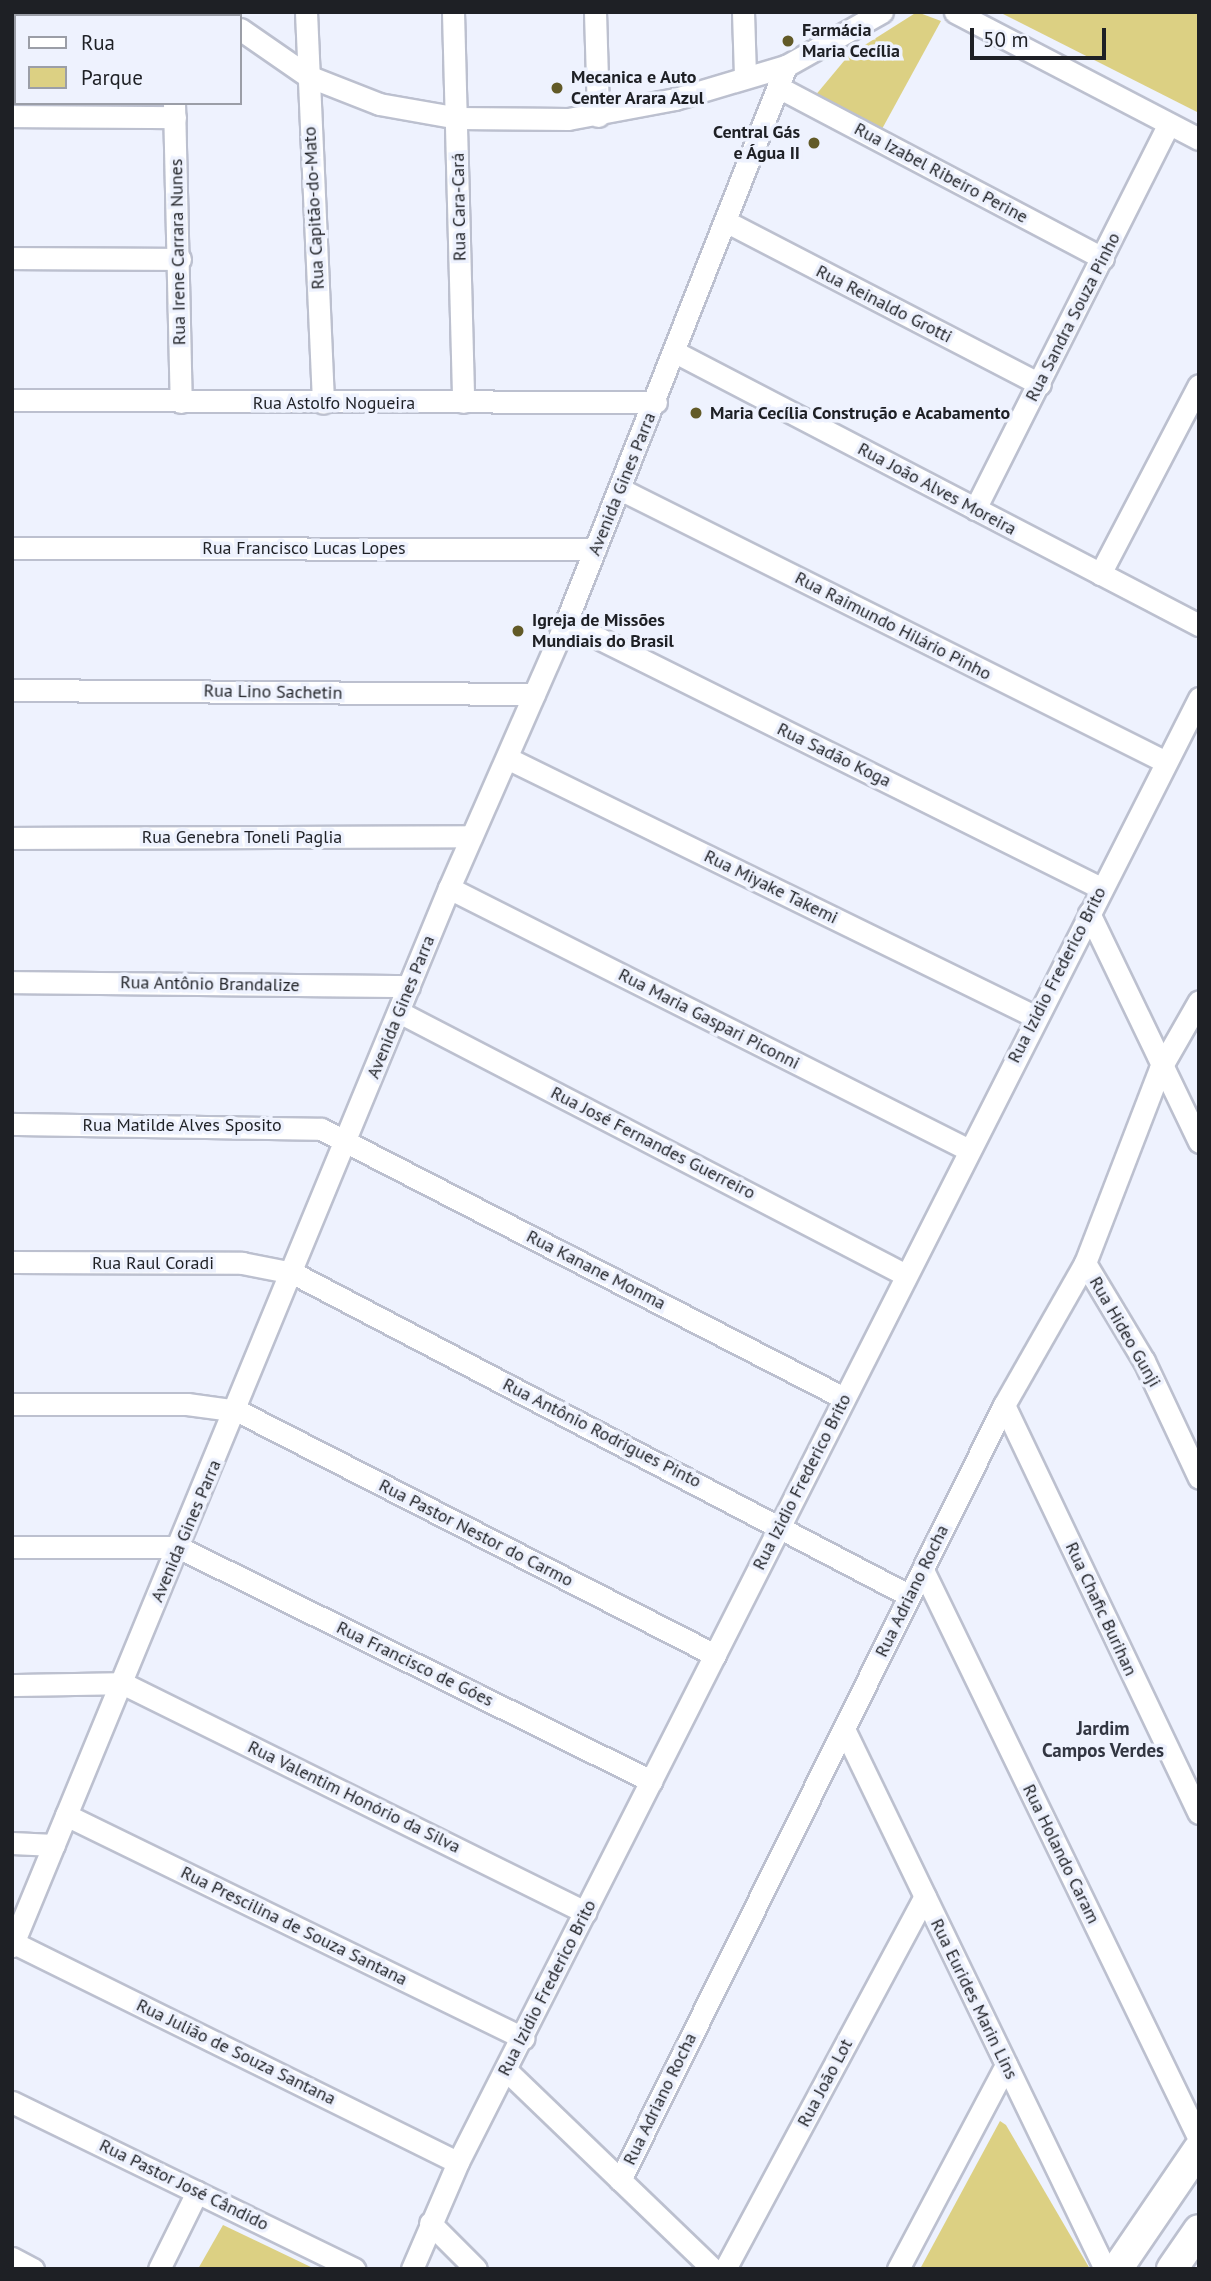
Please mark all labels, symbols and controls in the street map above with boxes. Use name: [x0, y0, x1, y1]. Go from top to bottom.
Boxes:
legend: [14, 14, 242, 105]
scale bar: [973, 14, 1110, 58]
place label: Farmácia Maria Cecília: [802, 20, 900, 62]
text: 50 m: [983, 26, 1029, 53]
text: Rua: [81, 29, 115, 56]
marker: Farmácia Maria Cecília: [780, 33, 796, 49]
text: Parque: [81, 64, 143, 91]
place label: Mecanica e Auto Center Arara Azul: [571, 67, 705, 110]
marker: Mecanica e Auto Center Arara Azul: [549, 80, 565, 96]
street label: Rua Izabel Ribeiro Perine: [851, 118, 1031, 228]
place label: Central Gás e Água II: [713, 122, 800, 164]
street label: Rua Capitão-do-Mato: [299, 126, 329, 290]
marker: Central Gás e Água II: [806, 135, 822, 151]
street label: Rua Cara-Cará: [447, 153, 471, 261]
street label: Rua Irene Carrara Nunes: [166, 159, 190, 345]
street label: Rua Sandra Souza Pinho: [1021, 229, 1125, 405]
street label: Rua Reinaldo Grotti: [812, 260, 956, 348]
street label: Rua Astolfo Nogueira: [252, 392, 416, 414]
place label: Maria Cecília Construção e Acabamento: [710, 402, 1011, 424]
marker: Maria Cecília Construção e Acabamento: [688, 405, 704, 421]
street label: Avenida Gines Parra: [583, 409, 661, 559]
street label: Rua João Alves Moreira: [854, 438, 1020, 540]
street label: Rua Francisco Lucas Lopes: [202, 537, 406, 559]
street label: Rua Raimundo Hilário Pinho: [791, 567, 995, 685]
place label: Igreja de Missões Mundiais do Brasil: [532, 610, 674, 652]
marker: Igreja de Missões Mundiais do Brasil: [510, 623, 526, 639]
street label: Rua Lino Sachetin: [203, 680, 343, 704]
street label: Rua Sadão Koga: [774, 718, 894, 792]
street label: Rua Genebra Toneli Paglia: [142, 826, 342, 848]
street label: Rua Miyake Takemi: [700, 845, 842, 929]
street label: Rua Izidio Frederico Brito: [1003, 883, 1111, 1067]
street label: Avenida Gines Parra: [362, 932, 440, 1082]
street label: Rua Maria Gaspari Piconni: [615, 964, 803, 1074]
street label: Rua Antônio Brandalize: [120, 972, 300, 996]
street label: Rua José Fernandes Guerreiro: [547, 1082, 759, 1204]
street label: Rua Matilde Alves Sposito: [82, 1114, 282, 1136]
street label: Rua Kanane Monma: [523, 1226, 669, 1314]
street label: Rua Raul Coradi: [92, 1252, 214, 1274]
street label: Rua Hideo Gunji: [1085, 1273, 1165, 1391]
street label: Rua Antônio Rodrigues Pinto: [499, 1373, 705, 1493]
street label: Rua Izidio Frederico Brito: [748, 1390, 856, 1574]
street label: Avenida Gines Parra: [146, 1457, 226, 1605]
street label: Rua Pastor Nestor do Carmo: [375, 1475, 577, 1591]
street label: Rua Adriano Rocha: [871, 1521, 953, 1661]
street label: Rua Chafic Burihan: [1060, 1539, 1142, 1679]
street label: Rua Francisco de Góes: [333, 1617, 497, 1711]
district label: Jardim Campos Verdes: [1042, 1718, 1164, 1762]
street label: Rua Valentim Honório da Silva: [244, 1736, 464, 1858]
street label: Rua Holando Caram: [1018, 1781, 1104, 1927]
street label: Rua Prescilina de Souza Santana: [177, 1862, 411, 1990]
street label: Rua Izidio Frederico Brito: [493, 1896, 601, 2080]
street label: Rua Eurides Marin Lins: [926, 1915, 1022, 2083]
street label: Rua Julião de Souza Santana: [133, 1994, 339, 2110]
street label: Rua Adriano Rocha: [619, 2029, 701, 2169]
street label: Rua João Lot: [793, 2035, 857, 2131]
street label: Rua Pastor José Cândido: [96, 2135, 272, 2235]

